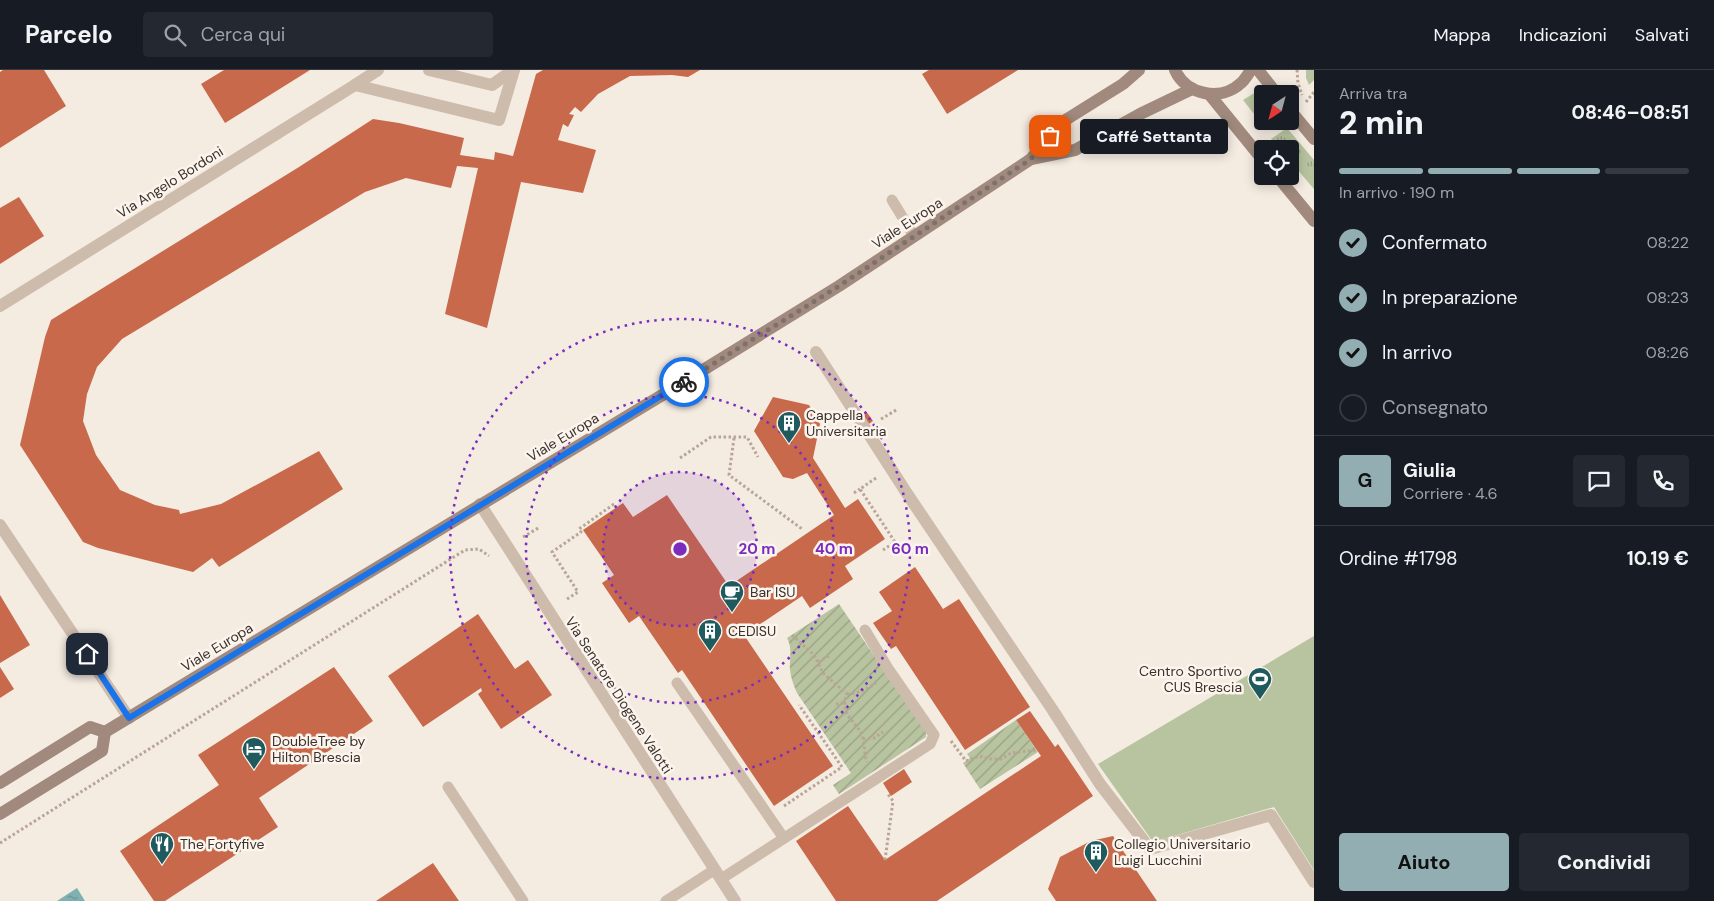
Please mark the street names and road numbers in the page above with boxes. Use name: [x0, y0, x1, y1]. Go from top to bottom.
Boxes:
street label: Via Angelo Bordoni: [113, 142, 227, 222]
street label: Viale Europa: [868, 193, 946, 253]
street label: Viale Europa: [524, 409, 602, 465]
street label: Via Senatore Diogene Valotti: [561, 613, 677, 777]
street label: Viale Europa: [178, 619, 256, 675]

